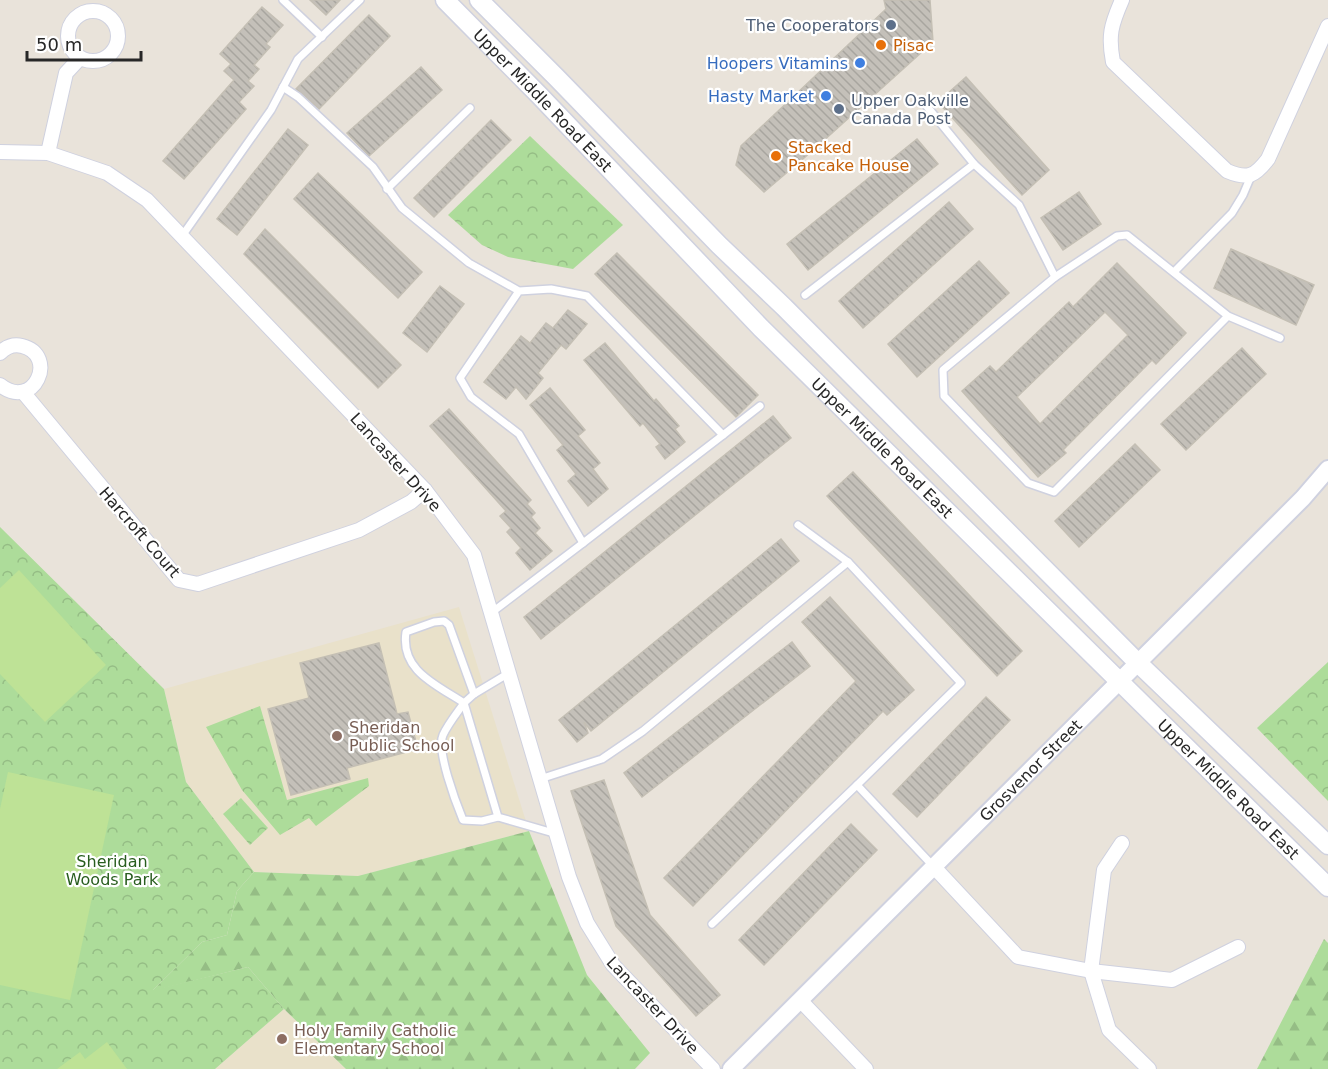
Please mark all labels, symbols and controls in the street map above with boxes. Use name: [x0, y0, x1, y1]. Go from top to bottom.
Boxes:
place label: The Cooperators: [745, 16, 879, 35]
marker: The Cooperators: [884, 18, 898, 32]
scale bar: [27, 24, 141, 62]
street label: Upper Middle Road East: [469, 25, 616, 176]
text: 50 m: [36, 34, 82, 55]
place label: Pisac: [893, 36, 934, 55]
marker: Pisac: [874, 38, 888, 52]
place label: Hoopers Vitamins: [707, 54, 848, 73]
marker: Hoopers Vitamins: [853, 56, 867, 70]
place label: Hasty Market: [708, 87, 814, 106]
marker: Hasty Market: [819, 89, 833, 103]
place label: Upper Oakville Canada Post: [851, 91, 969, 128]
marker: Upper Oakville Canada Post: [832, 102, 846, 116]
place label: Stacked Pancake House: [788, 138, 909, 175]
marker: Stacked Pancake House: [769, 149, 783, 163]
street label: Upper Middle Road East: [807, 374, 957, 522]
street label: Lancaster Drive: [346, 409, 445, 516]
street label: Harcroft Court: [95, 483, 184, 581]
street label: Upper Middle Road East: [1153, 715, 1303, 863]
street label: Grosvenor Street: [976, 716, 1086, 825]
place label: Sheridan Public School: [349, 718, 455, 755]
marker: Sheridan Public School: [330, 729, 344, 743]
park label: Sheridan Woods Park: [66, 852, 159, 889]
street label: Lancaster Drive: [603, 953, 703, 1058]
place label: Holy Family Catholic Elementary School: [294, 1021, 456, 1058]
marker: Holy Family Catholic Elementary School: [275, 1032, 289, 1046]

